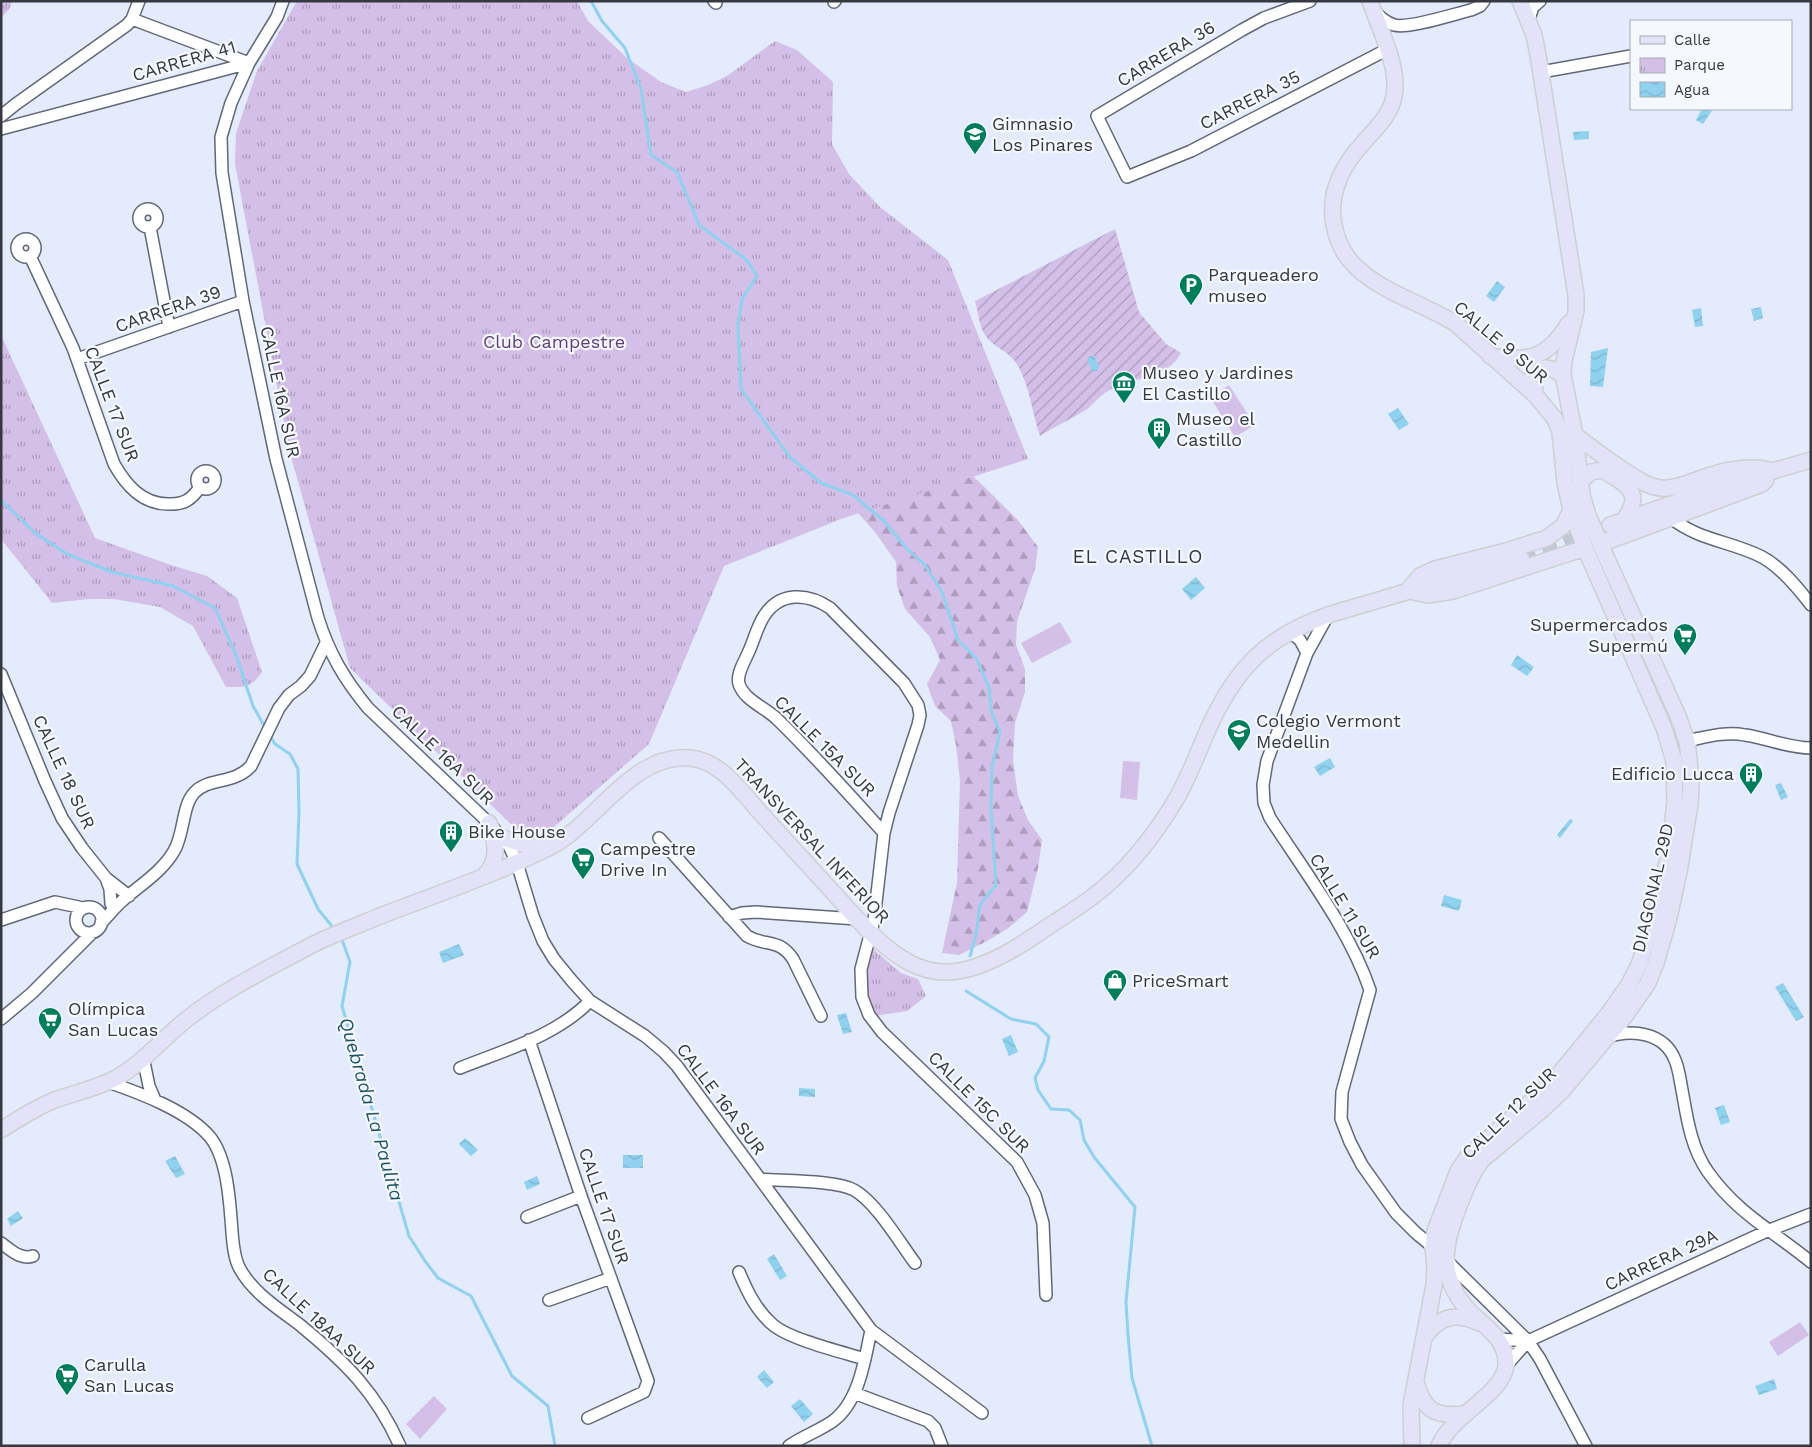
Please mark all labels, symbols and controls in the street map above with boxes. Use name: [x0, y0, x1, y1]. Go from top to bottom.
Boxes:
street label: CARRERA 36: [1113, 16, 1218, 91]
legend: [1630, 20, 1792, 110]
text: Calle: [1674, 31, 1711, 49]
street label: CARRERA 41: [130, 36, 238, 85]
text: Parque: [1674, 56, 1725, 74]
street label: CARRERA 35: [1196, 65, 1303, 134]
text: Agua: [1674, 81, 1710, 99]
place label: Gimnasio Los Pinares: [992, 113, 1093, 155]
school or university icon: Gimnasio Los Pinares: [962, 121, 988, 155]
place label: Parqueadero museo: [1208, 264, 1319, 306]
parking icon: Parqueadero museo: [1178, 272, 1204, 306]
street label: CARRERA 39: [112, 281, 224, 336]
street label: CALLE 9 SUR: [1450, 296, 1553, 387]
street label: CALLE 16A SUR: [256, 324, 305, 460]
park label: Club Campestre: [483, 331, 625, 352]
street label: CALLE 17 SUR: [81, 343, 144, 465]
place label: Museo y Jardines El Castillo: [1142, 362, 1293, 404]
museum icon: Museo y Jardines El Castillo: [1111, 370, 1137, 404]
place label: Museo el Castillo: [1176, 408, 1256, 450]
building icon: Museo el Castillo: [1146, 416, 1172, 450]
district label: EL CASTILLO: [1072, 545, 1204, 568]
place label: Supermercados Supermú: [1530, 614, 1668, 656]
supermarket icon: Supermercados Supermú: [1672, 622, 1698, 656]
street label: CALLE 15A SUR: [771, 691, 880, 800]
street label: CALLE 16A SUR: [388, 700, 499, 809]
place label: Colegio Vermont Medellin: [1256, 710, 1401, 752]
street label: CALLE 18 SUR: [29, 711, 100, 832]
school or university icon: Colegio Vermont Medellin: [1226, 718, 1252, 752]
street label: TRANSVERSAL INFERIOR: [730, 754, 894, 927]
building icon: Edificio Lucca: [1738, 761, 1764, 795]
place label: Edificio Lucca: [1611, 763, 1734, 784]
building icon: Bike House: [438, 819, 464, 853]
place label: Bike House: [468, 821, 566, 842]
street label: DIAGONAL 29D: [1627, 821, 1678, 955]
place label: Campestre Drive In: [600, 838, 696, 880]
supermarket icon: Campestre Drive In: [570, 846, 596, 880]
street label: CALLE 11 SUR: [1306, 849, 1385, 962]
shop icon: PriceSmart: [1102, 968, 1128, 1002]
place label: PriceSmart: [1132, 970, 1229, 991]
place label: Olímpica San Lucas: [68, 998, 158, 1040]
supermarket icon: Olímpica San Lucas: [37, 1006, 63, 1040]
water label: Quebrada La Paulita: [334, 1015, 409, 1204]
street label: CALLE 16A SUR: [673, 1039, 770, 1159]
street label: CALLE 15C SUR: [924, 1046, 1035, 1157]
street label: CALLE 12 SUR: [1457, 1062, 1560, 1163]
street label: CALLE 17 SUR: [575, 1145, 634, 1267]
street label: CARRERA 29A: [1601, 1224, 1721, 1295]
street label: CALLE 18AA SUR: [259, 1263, 380, 1378]
place label: Carulla San Lucas: [84, 1354, 174, 1396]
supermarket icon: Carulla San Lucas: [54, 1362, 80, 1396]

